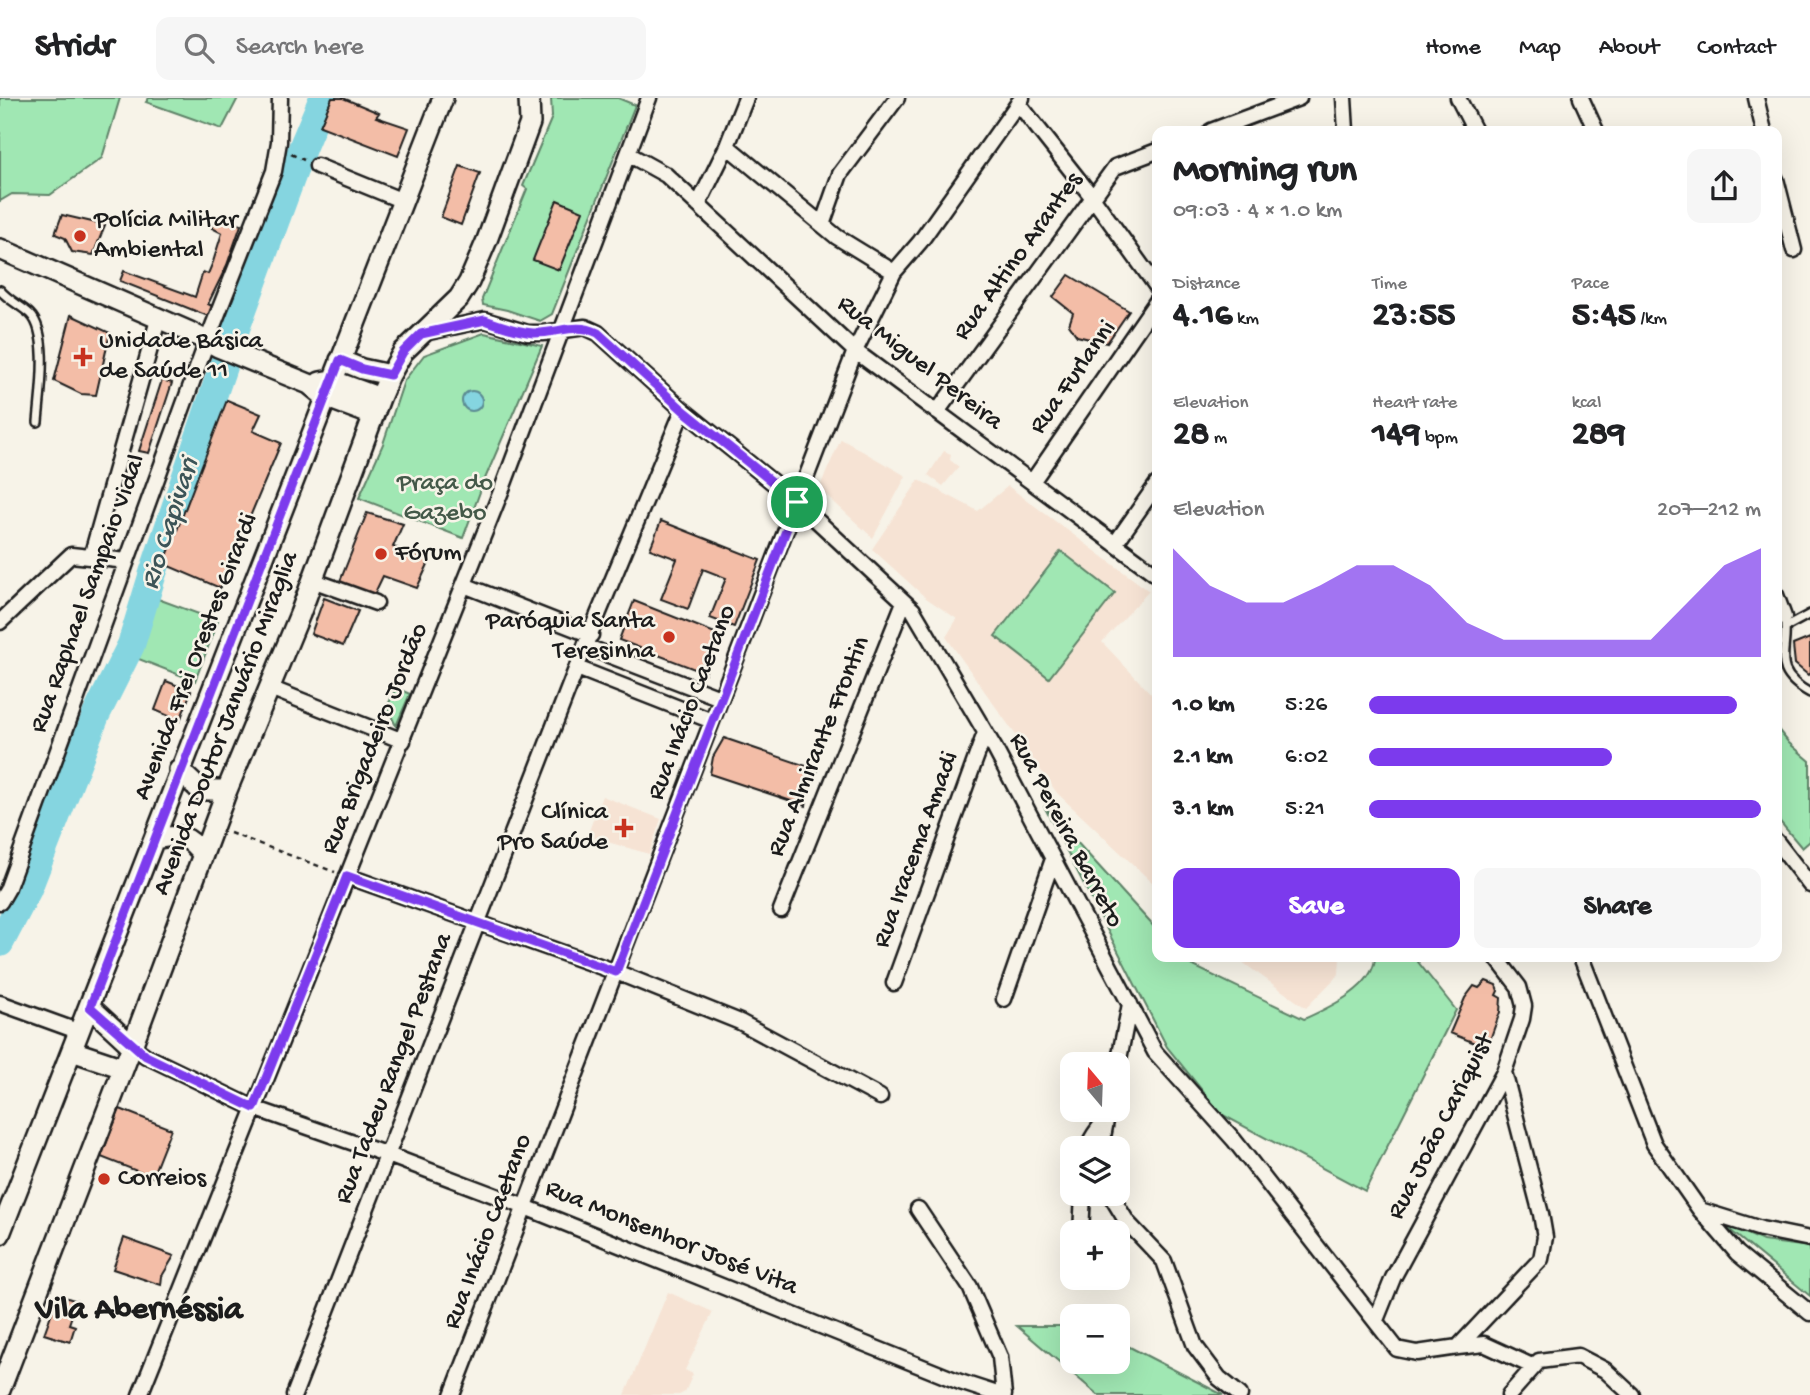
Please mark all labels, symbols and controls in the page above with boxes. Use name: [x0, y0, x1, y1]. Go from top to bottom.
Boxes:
search box: [156, 17, 646, 80]
text: Stridr: [35, 29, 114, 67]
icon: search: [180, 29, 218, 67]
text: Search here: [236, 33, 364, 64]
text: Home: [1425, 34, 1481, 63]
text: Map: [1519, 34, 1561, 63]
text: About: [1599, 34, 1659, 63]
text: Contact: [1697, 34, 1775, 63]
button: share: [1687, 149, 1761, 223]
text: Morning run: [1173, 150, 1357, 194]
street label: Rua Altino Arantes: [947, 166, 1091, 347]
text: 09:03 · 4 × 1.0 km: [1173, 198, 1342, 225]
place label: Polícia Militar Ambiental: [93, 206, 240, 267]
marker: Polícia Militar Ambiental: [72, 228, 88, 244]
text: Distance: [1173, 273, 1240, 296]
text: Time: [1372, 273, 1407, 296]
text: Pace: [1572, 273, 1609, 296]
street label: Rua Miguel Pereira: [830, 290, 1009, 439]
text: 4.16: [1173, 296, 1232, 337]
text: 23:55: [1372, 296, 1455, 337]
text: 5:45: [1572, 296, 1636, 337]
text: km: [1232, 308, 1259, 331]
text: /km: [1636, 308, 1667, 331]
street label: Rua Furlanni: [1024, 315, 1124, 441]
place label: Unidade Básica de Saúde 11: [99, 327, 264, 388]
marker: Unidade Básica de Saúde 11: [73, 347, 93, 367]
text: Elevation: [1173, 392, 1249, 415]
text: Heart rate: [1372, 392, 1457, 415]
text: kcal: [1572, 392, 1601, 415]
text: 28: [1173, 415, 1209, 456]
text: 149: [1372, 415, 1421, 456]
text: 289: [1572, 415, 1626, 456]
text: m: [1209, 427, 1227, 450]
text: bpm: [1421, 427, 1458, 450]
street label: Rua Raphael Sampaio Vidal: [24, 451, 154, 737]
water label: Rio Capivari: [134, 451, 209, 594]
park label: Praça do Gazebo: [396, 469, 493, 530]
pin: [767, 472, 827, 532]
icon: arrive: [778, 483, 816, 521]
text: Elevation: [1173, 497, 1264, 524]
text: 207–212 m: [1657, 497, 1761, 524]
street label: Avenida Frei Orestes Girardi: [128, 509, 266, 805]
place label: Fórum: [394, 539, 462, 570]
street label: Avenida Doutor Januário Miraglia: [147, 546, 308, 900]
marker: Fórum: [373, 546, 389, 562]
street label: Rua Inácio Caetano: [642, 601, 744, 805]
place label: Paróquia Santa Teresinha: [485, 607, 657, 668]
street label: Rua Brigadeiro Jordão: [315, 619, 437, 859]
marker: Paróquia Santa Teresinha: [661, 629, 677, 645]
street label: Rua Almirante Frontin: [762, 632, 879, 862]
text: 1.0 km: [1173, 692, 1235, 719]
text: 5:26: [1285, 692, 1327, 719]
street label: Rua Pereira Barreto: [1001, 728, 1129, 934]
text: 2.1 km: [1173, 744, 1233, 771]
text: 6:02: [1285, 744, 1328, 771]
street label: Rua Iracema Amadi: [867, 748, 967, 952]
text: 3.1 km: [1173, 796, 1233, 823]
text: 5:21: [1285, 796, 1325, 823]
place label: Clínica Pro Saúde: [496, 798, 610, 859]
marker: Clínica Pro Saúde: [614, 818, 634, 838]
button: Save: [1173, 868, 1460, 948]
button: Share: [1474, 868, 1761, 948]
street label: Rua Tadeu Rangel Pestana: [329, 928, 462, 1209]
street label: Rua João Cariquist: [1382, 1027, 1503, 1225]
north arrow: [1060, 1052, 1130, 1122]
map controls: [1060, 1052, 1130, 1374]
street label: Rua Inácio Caetano: [438, 1130, 540, 1334]
button: layers: [1060, 1136, 1130, 1206]
place label: Correios: [118, 1164, 208, 1195]
marker: Correios: [96, 1171, 112, 1187]
street label: Rua Monsenhor José Vita: [540, 1174, 803, 1305]
button: +: [1060, 1220, 1130, 1290]
district label: Vila Abernéssia: [34, 1292, 244, 1330]
button: −: [1060, 1304, 1130, 1374]

